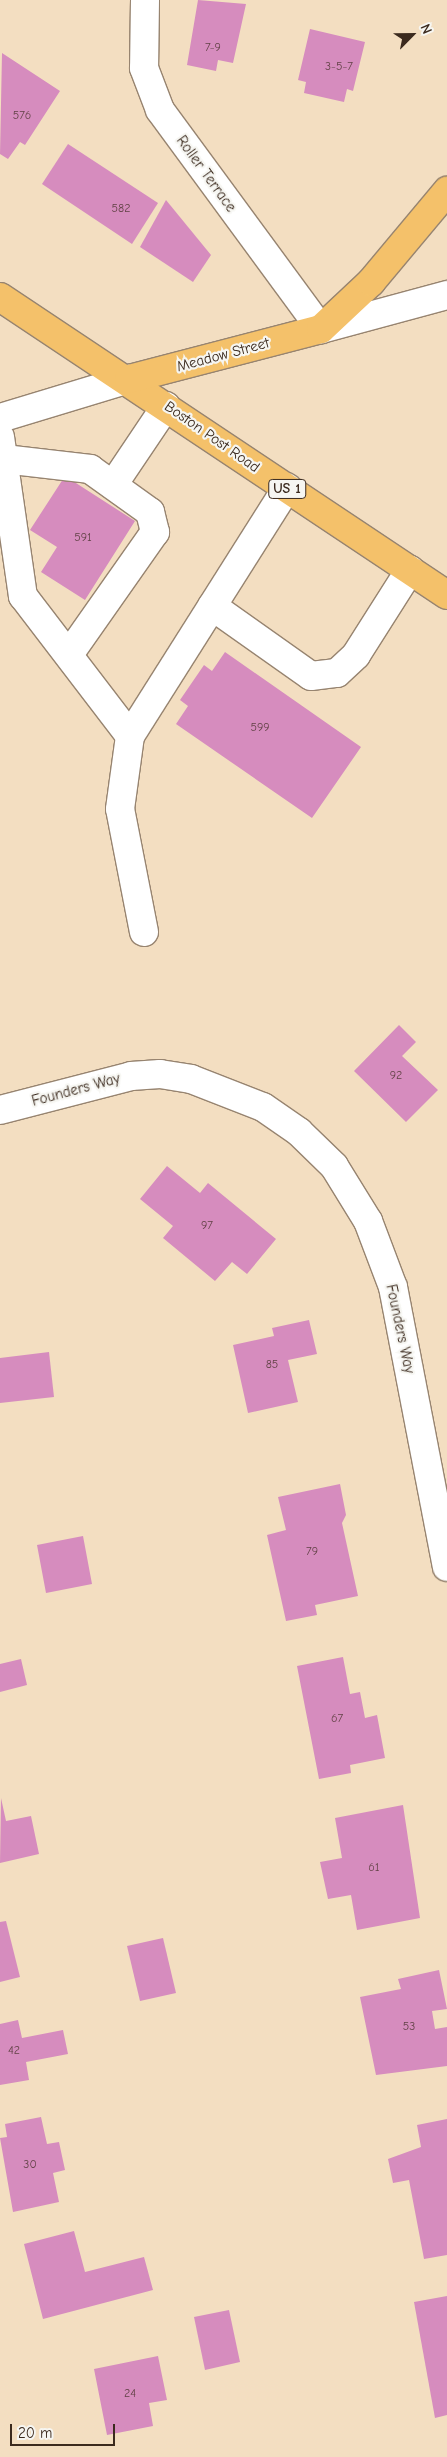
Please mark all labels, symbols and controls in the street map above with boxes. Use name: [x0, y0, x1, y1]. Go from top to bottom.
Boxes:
north arrow: [387, 10, 437, 60]
text: N: [417, 21, 436, 36]
house number: 7-9: [205, 41, 221, 55]
house number: 3-5-7: [325, 60, 353, 74]
house number: 576: [13, 109, 31, 123]
street label: Roller Terrace: [172, 132, 240, 216]
house number: 582: [112, 202, 130, 216]
street label: Meadow Street: [175, 334, 271, 376]
street label: Boston Post Road: [161, 398, 263, 476]
road number: US 1: [268, 478, 306, 500]
house number: 591: [74, 531, 92, 545]
house number: 599: [250, 721, 270, 735]
house number: 92: [390, 1069, 402, 1083]
street label: Founders Way: [30, 1070, 122, 1110]
house number: 97: [201, 1219, 213, 1233]
street label: Founders Way: [382, 1283, 418, 1375]
house number: 85: [266, 1358, 278, 1372]
house number: 79: [306, 1545, 318, 1559]
house number: 67: [331, 1712, 343, 1726]
house number: 61: [368, 1861, 380, 1875]
house number: 53: [403, 2020, 415, 2034]
house number: 42: [8, 2044, 20, 2058]
house number: 30: [23, 2158, 37, 2172]
house number: 24: [124, 2387, 136, 2401]
scale bar: [12, 2414, 118, 2446]
text: 20 m: [18, 2424, 52, 2442]

